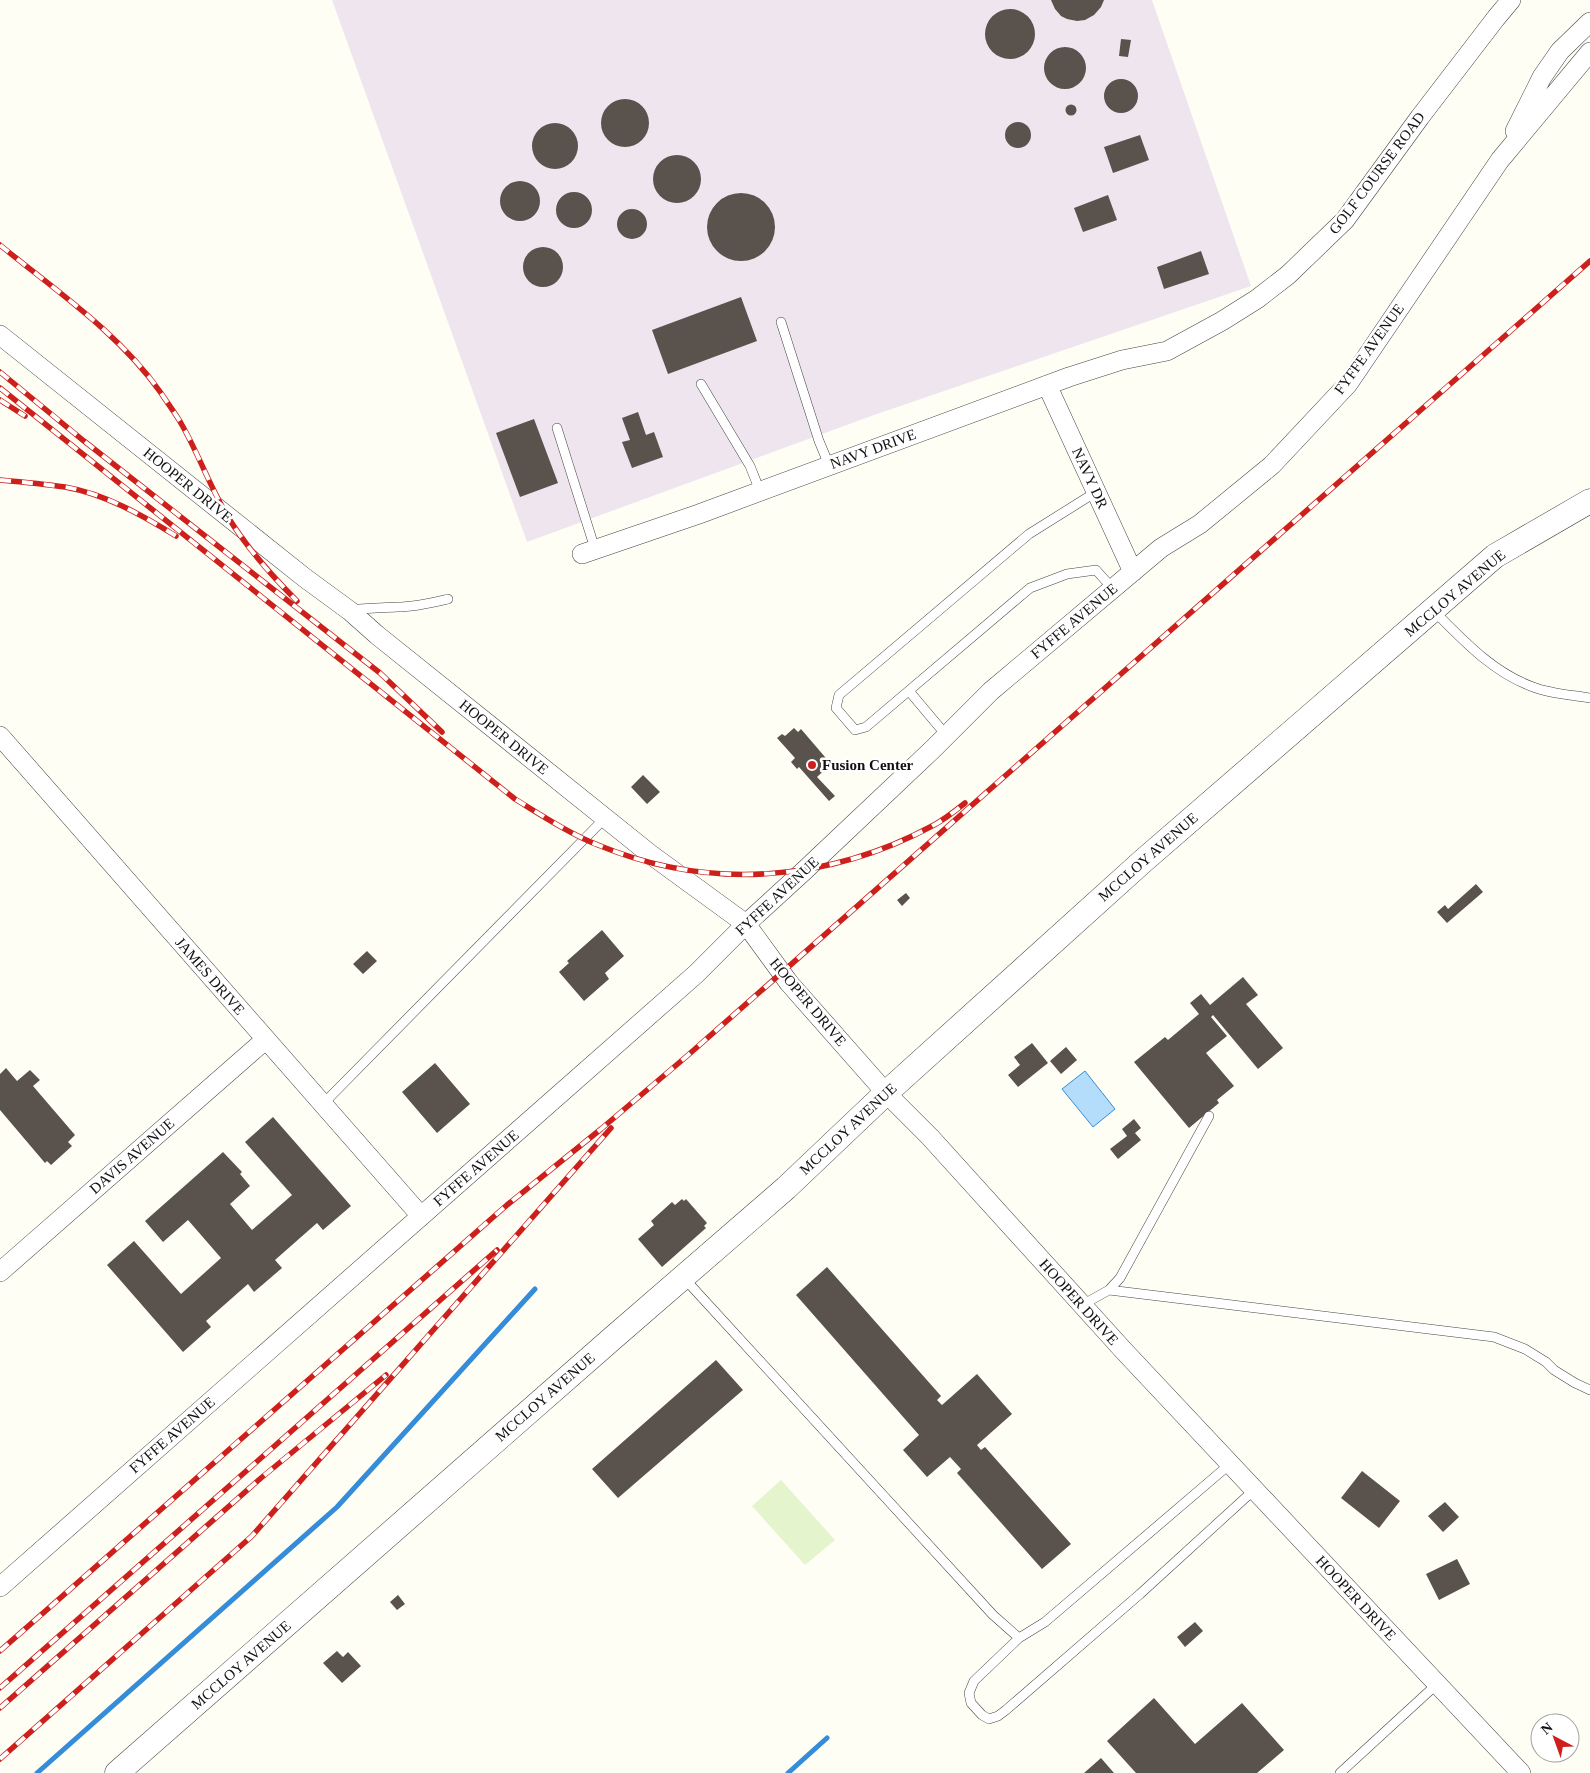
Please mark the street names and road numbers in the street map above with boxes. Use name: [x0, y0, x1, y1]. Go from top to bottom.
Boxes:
street label: GOLF COURSE ROAD: [1326, 109, 1428, 237]
street label: FYFFE AVENUE: [1331, 301, 1407, 397]
street label: NAVY DRIVE: [828, 426, 918, 472]
street label: HOOPER DRIVE: [140, 444, 236, 526]
street label: NAVY DR: [1069, 445, 1111, 511]
street label: MCCLOY AVENUE: [1401, 546, 1509, 640]
street label: FYFFE AVENUE: [1028, 580, 1120, 662]
street label: HOOPER DRIVE: [456, 696, 552, 778]
street label: MCCLOY AVENUE: [1095, 810, 1201, 904]
street label: FYFFE AVENUE: [732, 853, 822, 939]
street label: JAMES DRIVE: [172, 934, 248, 1018]
street label: HOOPER DRIVE: [767, 955, 849, 1049]
street label: MCCLOY AVENUE: [796, 1080, 900, 1178]
street label: DAVIS AVENUE: [87, 1115, 177, 1197]
street label: FYFFE AVENUE: [430, 1127, 522, 1209]
street label: HOOPER DRIVE: [1036, 1256, 1122, 1348]
street label: MCCLOY AVENUE: [492, 1350, 598, 1444]
street label: FYFFE AVENUE: [126, 1394, 218, 1476]
street label: HOOPER DRIVE: [1313, 1552, 1399, 1644]
street label: MCCLOY AVENUE: [188, 1618, 294, 1712]

